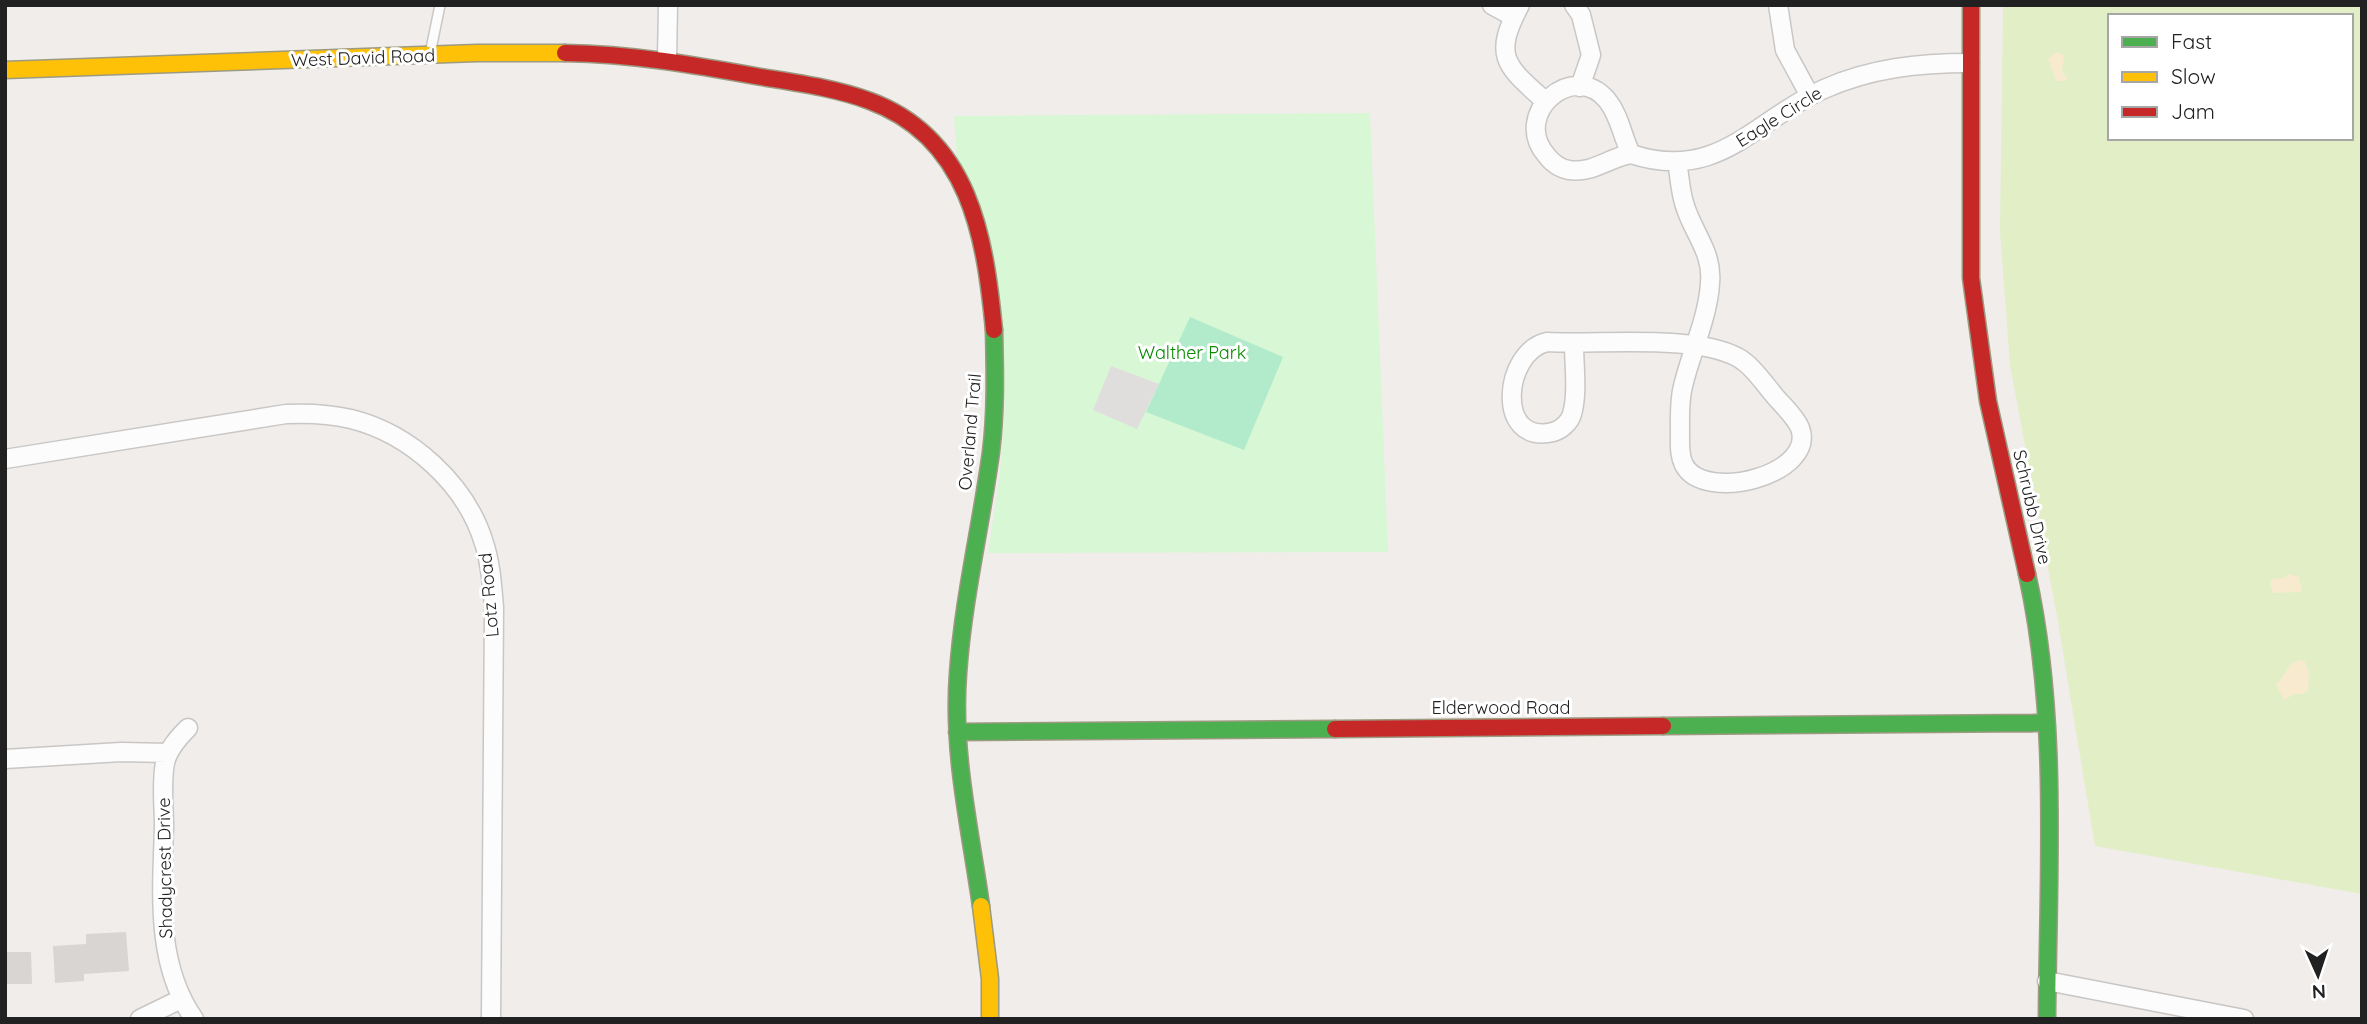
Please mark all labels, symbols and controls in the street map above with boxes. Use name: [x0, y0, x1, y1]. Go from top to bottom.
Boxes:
legend: [2108, 14, 2353, 140]
text: Fast: [2171, 28, 2212, 54]
street label: West David Road: [291, 43, 435, 72]
text: Slow: [2171, 63, 2216, 89]
street label: Eagle Circle: [1732, 81, 1826, 152]
text: Jam: [2171, 98, 2215, 124]
park label: Walther Park: [1138, 341, 1246, 364]
street label: Overland Trail: [953, 373, 986, 491]
street label: Schrubb Drive: [2008, 447, 2057, 566]
street label: Lotz Road: [473, 552, 504, 638]
street label: Elderwood Road: [1432, 696, 1570, 719]
street label: Shadycrest Drive: [152, 797, 177, 939]
north arrow: [2283, 940, 2353, 1010]
text: N: [2311, 980, 2326, 1004]

